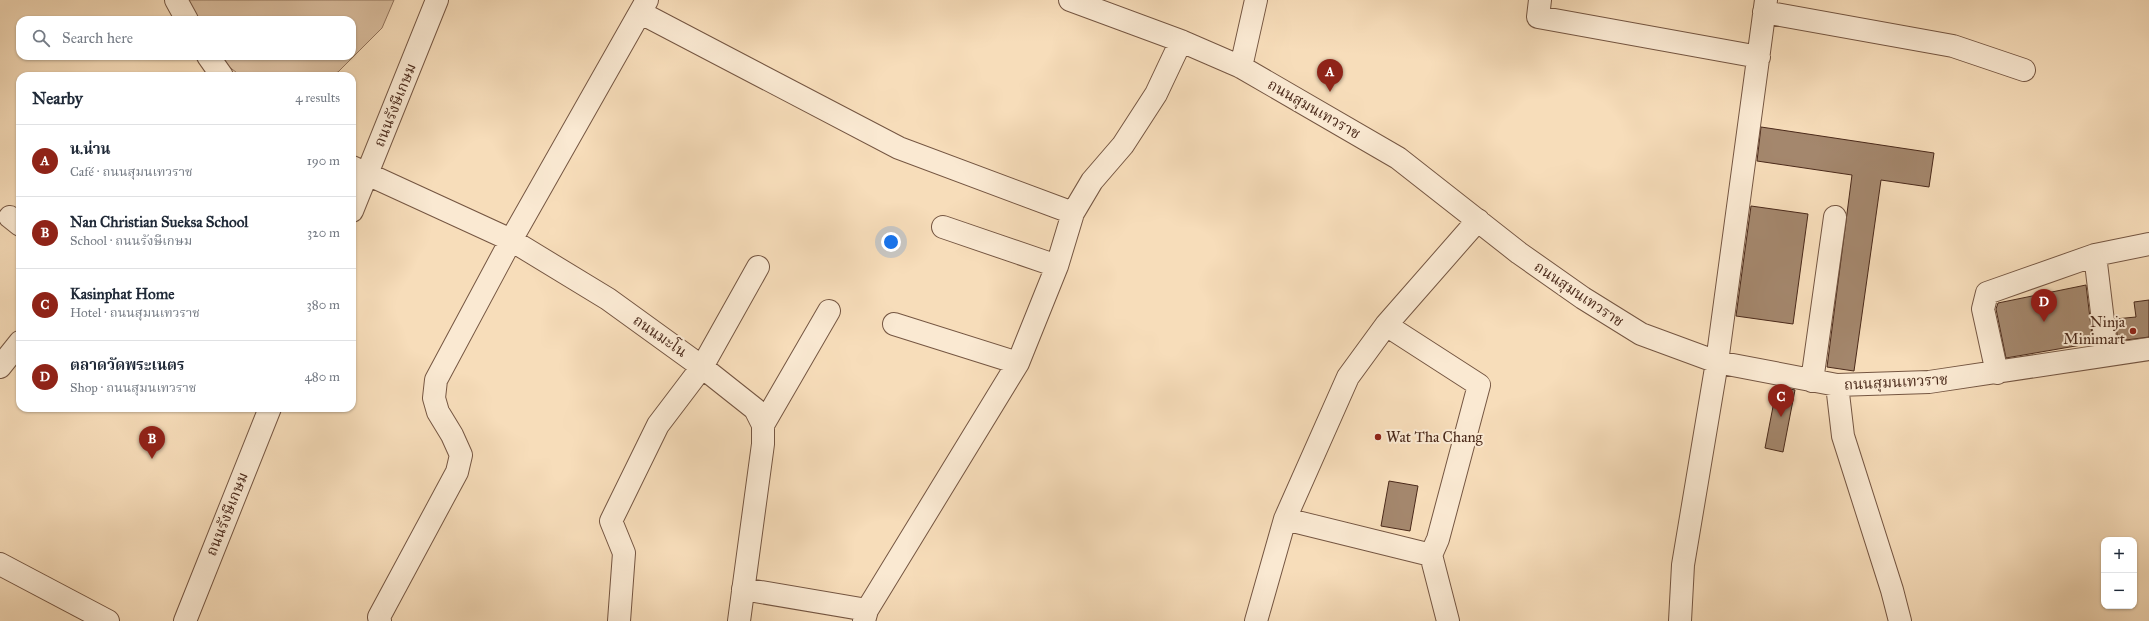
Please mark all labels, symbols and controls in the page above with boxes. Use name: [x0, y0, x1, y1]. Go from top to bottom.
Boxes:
search box: [16, 16, 356, 60]
icon: search: [30, 27, 52, 49]
text: Search here: [62, 29, 133, 47]
pin: A: [1317, 59, 1343, 92]
street label: ถนนรังษีเกษม: [370, 61, 420, 149]
street label: ถนนสุมนเทวราช: [1263, 75, 1364, 145]
text: Nearby: [32, 88, 83, 109]
text: 4 results: [295, 90, 340, 106]
text: น.น่าน: [70, 140, 111, 158]
text: A: [41, 153, 49, 169]
text: 190 m: [307, 153, 340, 169]
text: Café · ถนนสุมนเทวราช: [70, 164, 193, 180]
text: Nan Christian Sueksa School: [70, 213, 248, 231]
text: B: [41, 225, 49, 241]
text: 320 m: [307, 225, 340, 241]
your location: [881, 232, 901, 252]
text: School · ถนนรังษีเกษม: [70, 233, 192, 249]
street label: ถนนสุมนเทวราช: [1530, 257, 1627, 332]
text: Kasinphat Home: [70, 285, 175, 303]
pin: D: [2031, 289, 2057, 322]
text: C: [41, 297, 49, 313]
text: 380 m: [307, 297, 340, 313]
text: Hotel · ถนนสุมนเทวราช: [70, 305, 200, 321]
street label: ถนนมะโน: [630, 309, 692, 361]
place label: Ninja Minimart: [2063, 313, 2126, 348]
marker: Ninja Minimart: [2128, 326, 2138, 336]
text: ตลาดวัดพระเนตร: [70, 356, 185, 374]
text: D: [40, 369, 50, 385]
text: 480 m: [305, 369, 340, 385]
street label: ถนนสุมนเทวราช: [1844, 370, 1949, 396]
text: Shop · ถนนสุมนเทวราช: [70, 380, 196, 396]
pin: C: [1768, 384, 1794, 417]
pin: B: [139, 426, 165, 459]
place label: Wat Tha Chang: [1386, 428, 1484, 446]
marker: Wat Tha Chang: [1373, 432, 1383, 442]
street label: ถนนรังษีเกษม: [202, 470, 252, 558]
map controls: [2101, 537, 2137, 609]
button: +: [2101, 537, 2137, 573]
button: −: [2101, 573, 2137, 609]

